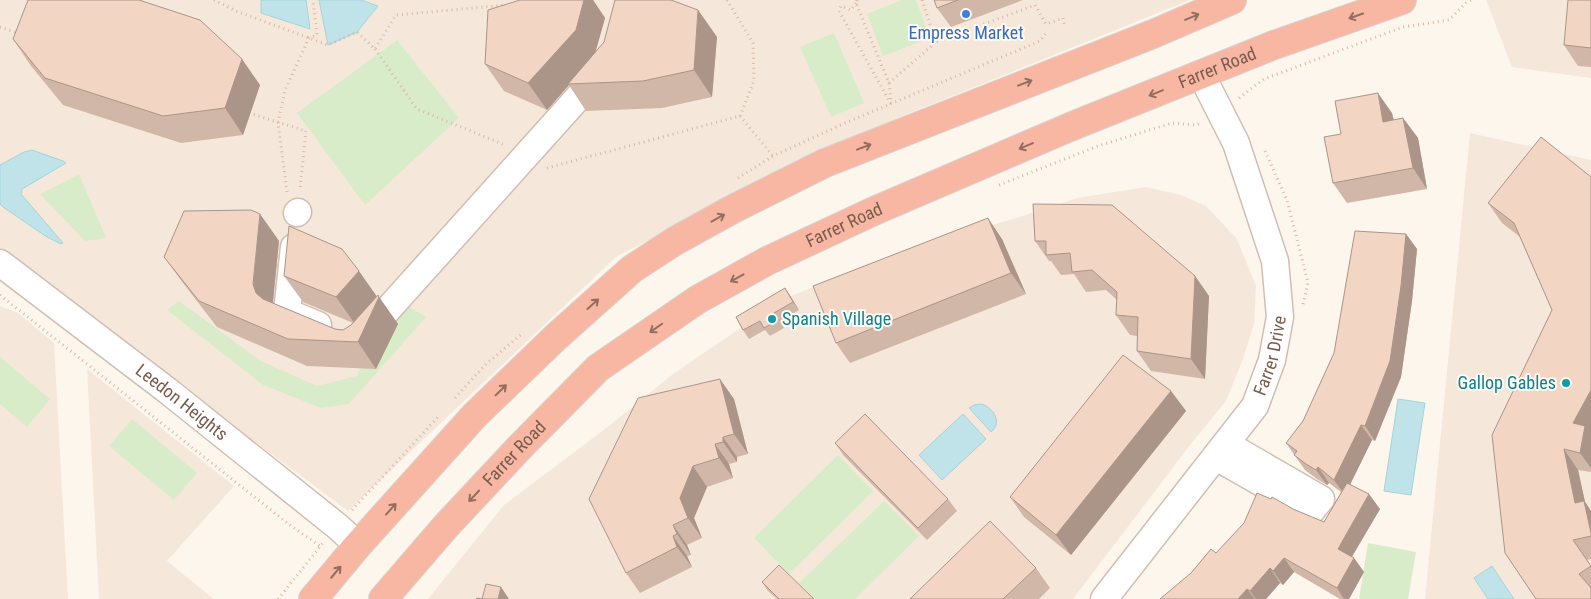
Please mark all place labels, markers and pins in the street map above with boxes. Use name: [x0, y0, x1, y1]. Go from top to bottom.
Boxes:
marker: Empress Market: [960, 8, 972, 20]
place label: Empress Market: [908, 22, 1024, 43]
place label: Spanish Village: [782, 308, 891, 329]
marker: Spanish Village: [766, 313, 778, 325]
place label: Gallop Gables: [1458, 372, 1556, 393]
marker: Gallop Gables: [1560, 377, 1572, 389]

